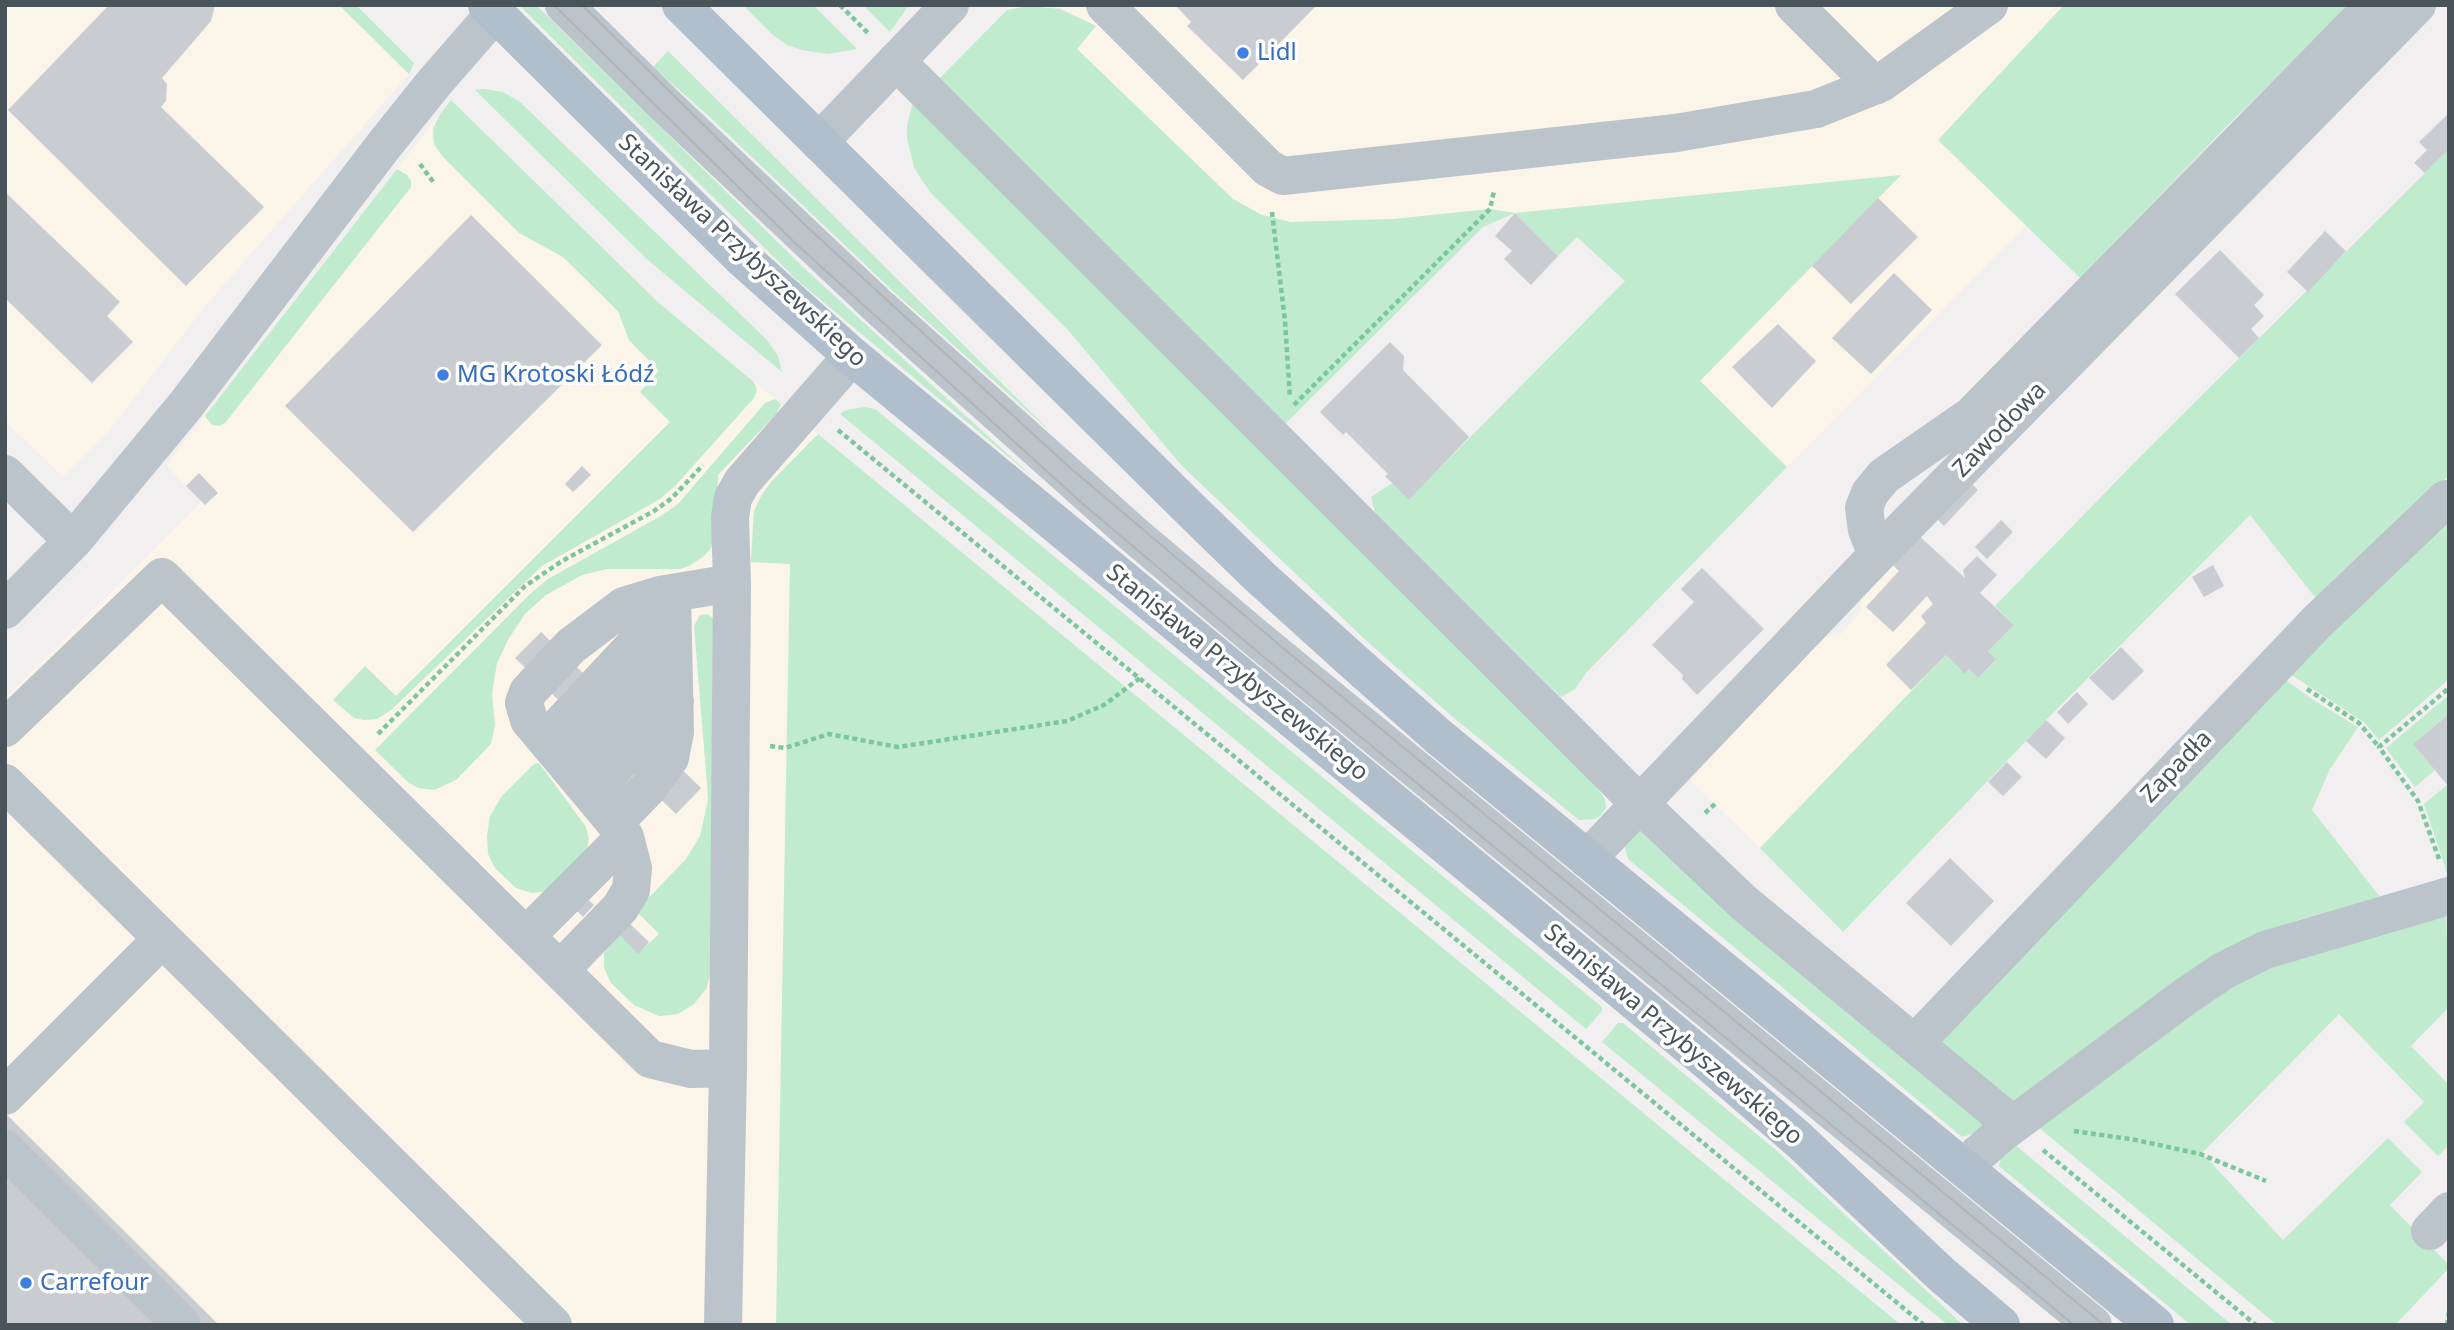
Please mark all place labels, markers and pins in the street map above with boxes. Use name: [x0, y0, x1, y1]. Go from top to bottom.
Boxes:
place label: Lidl: [1257, 39, 1297, 67]
marker: Lidl: [1235, 45, 1251, 61]
place label: MG Krotoski Łódź: [457, 361, 654, 389]
marker: MG Krotoski Łódź: [435, 367, 451, 383]
place label: Carrefour: [40, 1269, 149, 1297]
marker: Carrefour: [18, 1275, 34, 1291]

